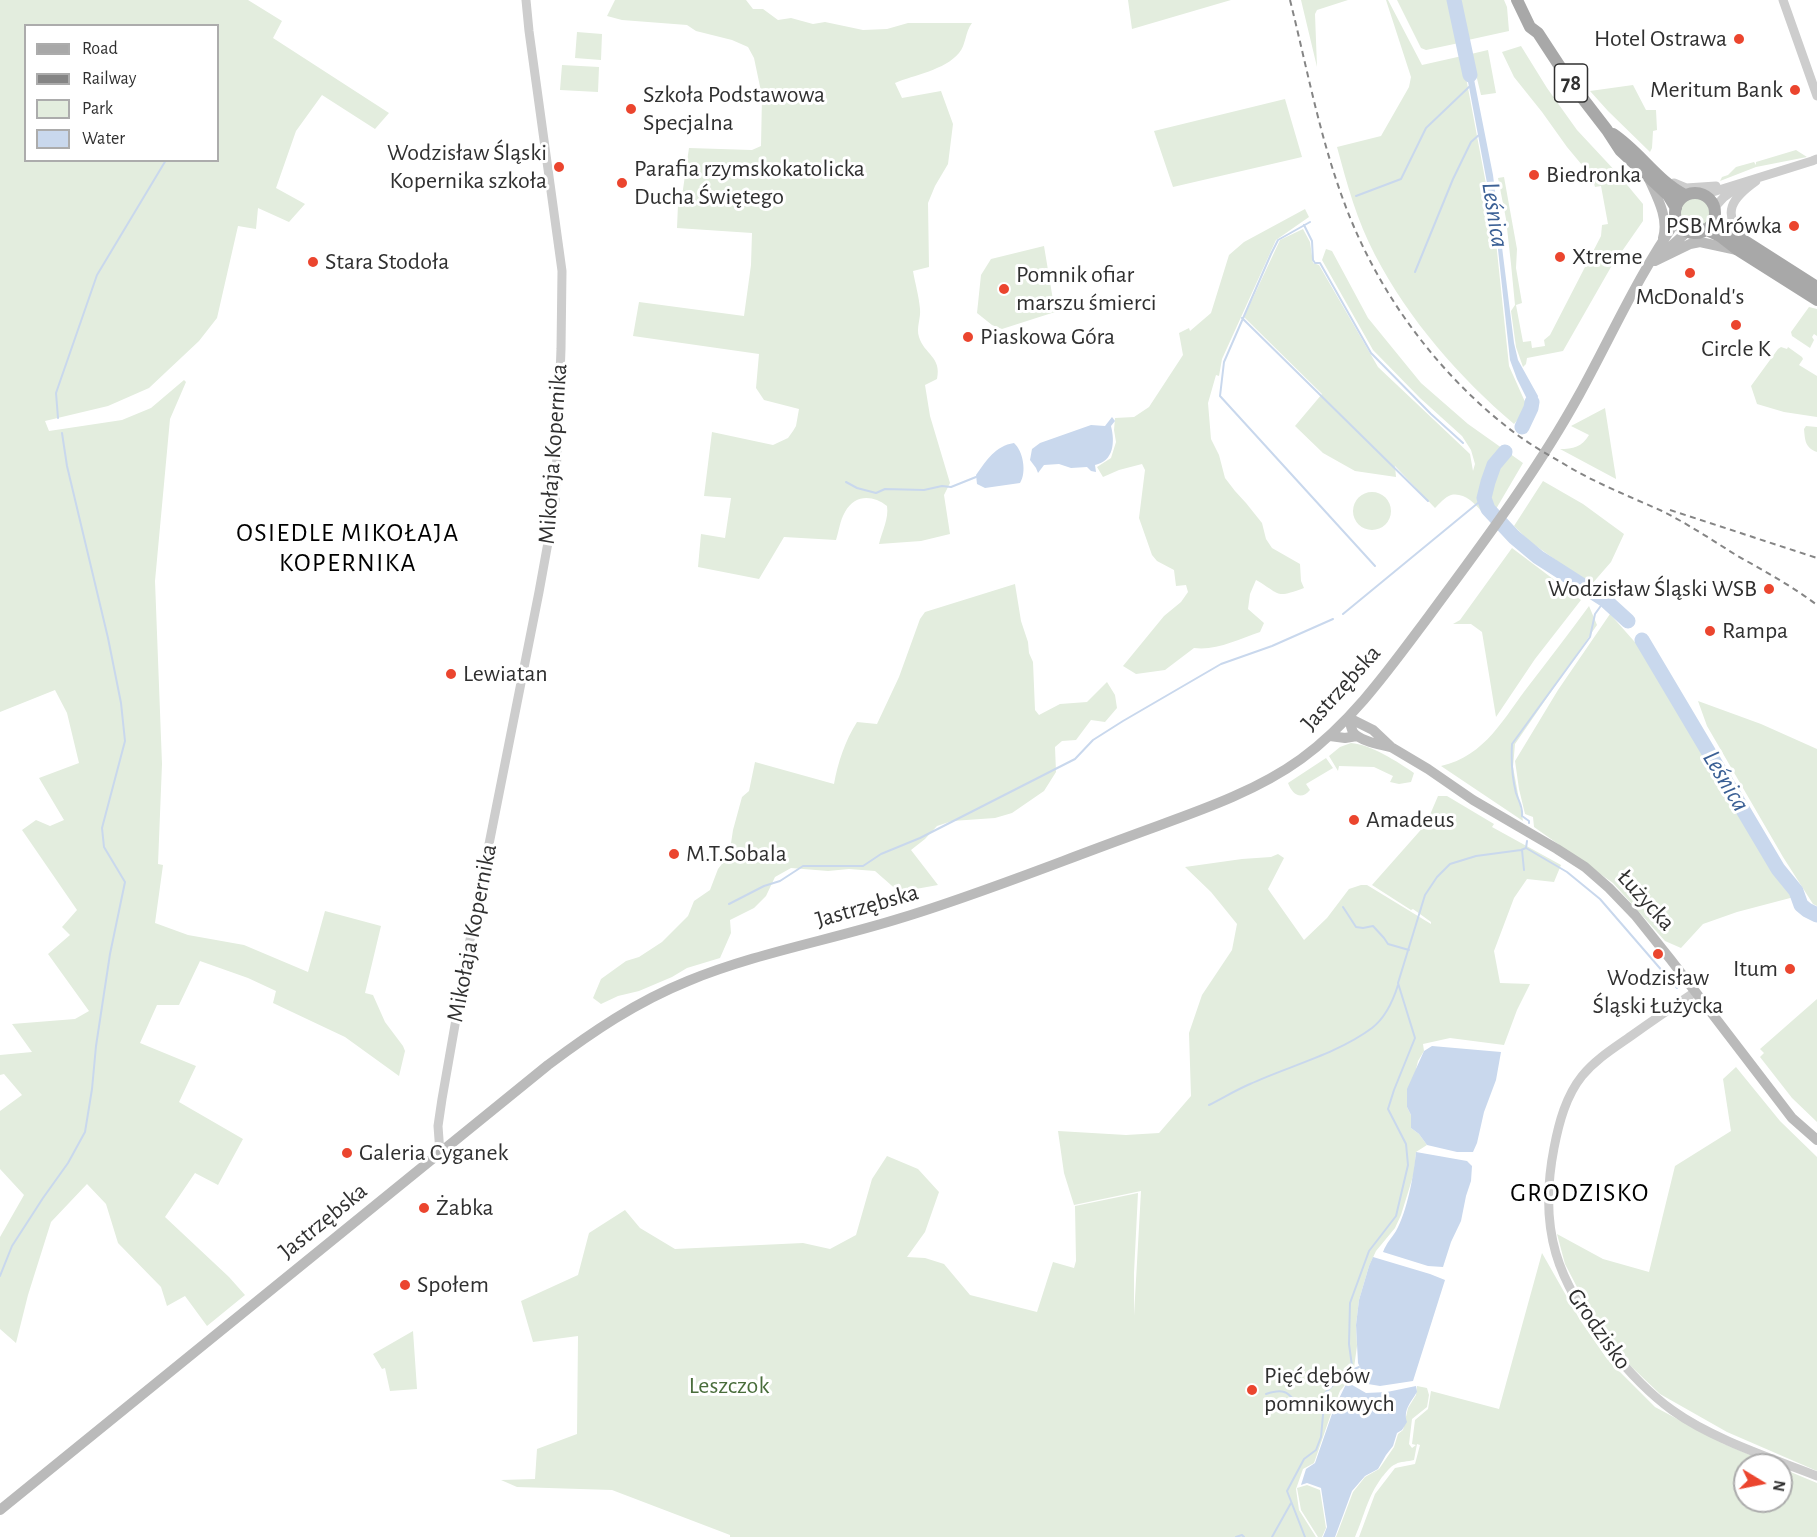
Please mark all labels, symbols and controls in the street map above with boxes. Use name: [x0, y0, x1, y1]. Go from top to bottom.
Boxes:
legend: [24, 24, 219, 162]
place label: Hotel Ostrawa: [1594, 25, 1727, 53]
marker: Hotel Ostrawa: [1732, 32, 1746, 46]
text: Road: [82, 40, 118, 58]
road number: 78: [1554, 64, 1588, 102]
text: Railway: [82, 70, 136, 88]
place label: Meritum Bank: [1650, 76, 1783, 104]
place label: Szkoła Podstawowa Specjalna: [643, 81, 825, 137]
marker: Meritum Bank: [1788, 83, 1802, 97]
text: Park: [82, 100, 113, 118]
marker: Szkoła Podstawowa Specjalna: [624, 102, 638, 116]
text: Water: [82, 130, 125, 148]
place label: Wodzisław Śląski Kopernika szkoła: [387, 139, 547, 195]
place label: Parafia rzymskokatolicka Ducha Świętego: [634, 155, 865, 211]
marker: Wodzisław Śląski Kopernika szkoła: [552, 160, 566, 174]
place label: Biedronka: [1546, 161, 1641, 189]
marker: Biedronka: [1527, 168, 1541, 182]
marker: Parafia rzymskokatolicka Ducha Świętego: [615, 176, 629, 190]
water label: Leśnica: [1474, 180, 1516, 250]
place label: PSB Mrówka: [1666, 212, 1782, 240]
marker: PSB Mrówka: [1787, 219, 1801, 233]
place label: Xtreme: [1572, 243, 1643, 271]
place label: Stara Stodoła: [325, 248, 449, 276]
marker: Xtreme: [1553, 250, 1567, 264]
marker: Stara Stodoła: [306, 255, 320, 269]
place label: Pomnik ofiar marszu śmierci: [1016, 261, 1156, 317]
marker: McDonald's: [1683, 266, 1697, 280]
marker: Pomnik ofiar marszu śmierci: [997, 282, 1011, 296]
place label: McDonald's: [1636, 283, 1744, 311]
marker: Circle K: [1729, 318, 1743, 332]
place label: Piaskowa Góra: [980, 323, 1115, 351]
marker: Piaskowa Góra: [961, 330, 975, 344]
place label: Circle K: [1701, 335, 1771, 363]
street label: Mikołaja Kopernika: [532, 363, 574, 545]
district label: OSIEDLE MIKOŁAJA KOPERNIKA: [236, 517, 460, 578]
place label: Wodzisław Śląski WSB: [1548, 575, 1757, 603]
marker: Wodzisław Śląski WSB: [1762, 582, 1776, 596]
place label: Rampa: [1722, 617, 1788, 645]
marker: Rampa: [1703, 624, 1717, 638]
street label: Jastrzębska: [1295, 639, 1387, 737]
place label: Lewiatan: [463, 660, 548, 688]
marker: Lewiatan: [444, 667, 458, 681]
water label: Leśnica: [1696, 745, 1756, 817]
place label: Amadeus: [1366, 806, 1455, 834]
marker: Amadeus: [1347, 813, 1361, 827]
place label: M.T.Sobala: [686, 840, 787, 868]
street label: Mikołaja Kopernika: [441, 841, 503, 1025]
marker: M.T.Sobala: [667, 847, 681, 861]
street label: Łużycka: [1611, 863, 1681, 937]
street label: Jastrzębska: [812, 878, 922, 934]
marker: Wodzisław Śląski Łużycka: [1651, 947, 1665, 961]
place label: Itum: [1733, 955, 1778, 983]
marker: Itum: [1783, 962, 1797, 976]
place label: Wodzisław Śląski Łużycka: [1593, 964, 1723, 1020]
place label: Galeria Cyganek: [359, 1139, 508, 1167]
marker: Galeria Cyganek: [340, 1146, 354, 1160]
street label: Jastrzębska: [273, 1177, 373, 1265]
district label: GRODZISKO: [1510, 1177, 1650, 1209]
place label: Żabka: [436, 1194, 494, 1222]
marker: Żabka: [417, 1201, 431, 1215]
place label: Społem: [417, 1271, 489, 1299]
marker: Społem: [398, 1278, 412, 1292]
street label: Grodzisko: [1561, 1283, 1637, 1375]
place label: Pięć dębów pomnikowych: [1264, 1362, 1395, 1418]
park label: Leszczok: [689, 1372, 769, 1400]
marker: Pięć dębów pomnikowych: [1245, 1383, 1259, 1397]
north arrow: [1733, 1453, 1793, 1513]
text: N: [1770, 1479, 1788, 1493]

